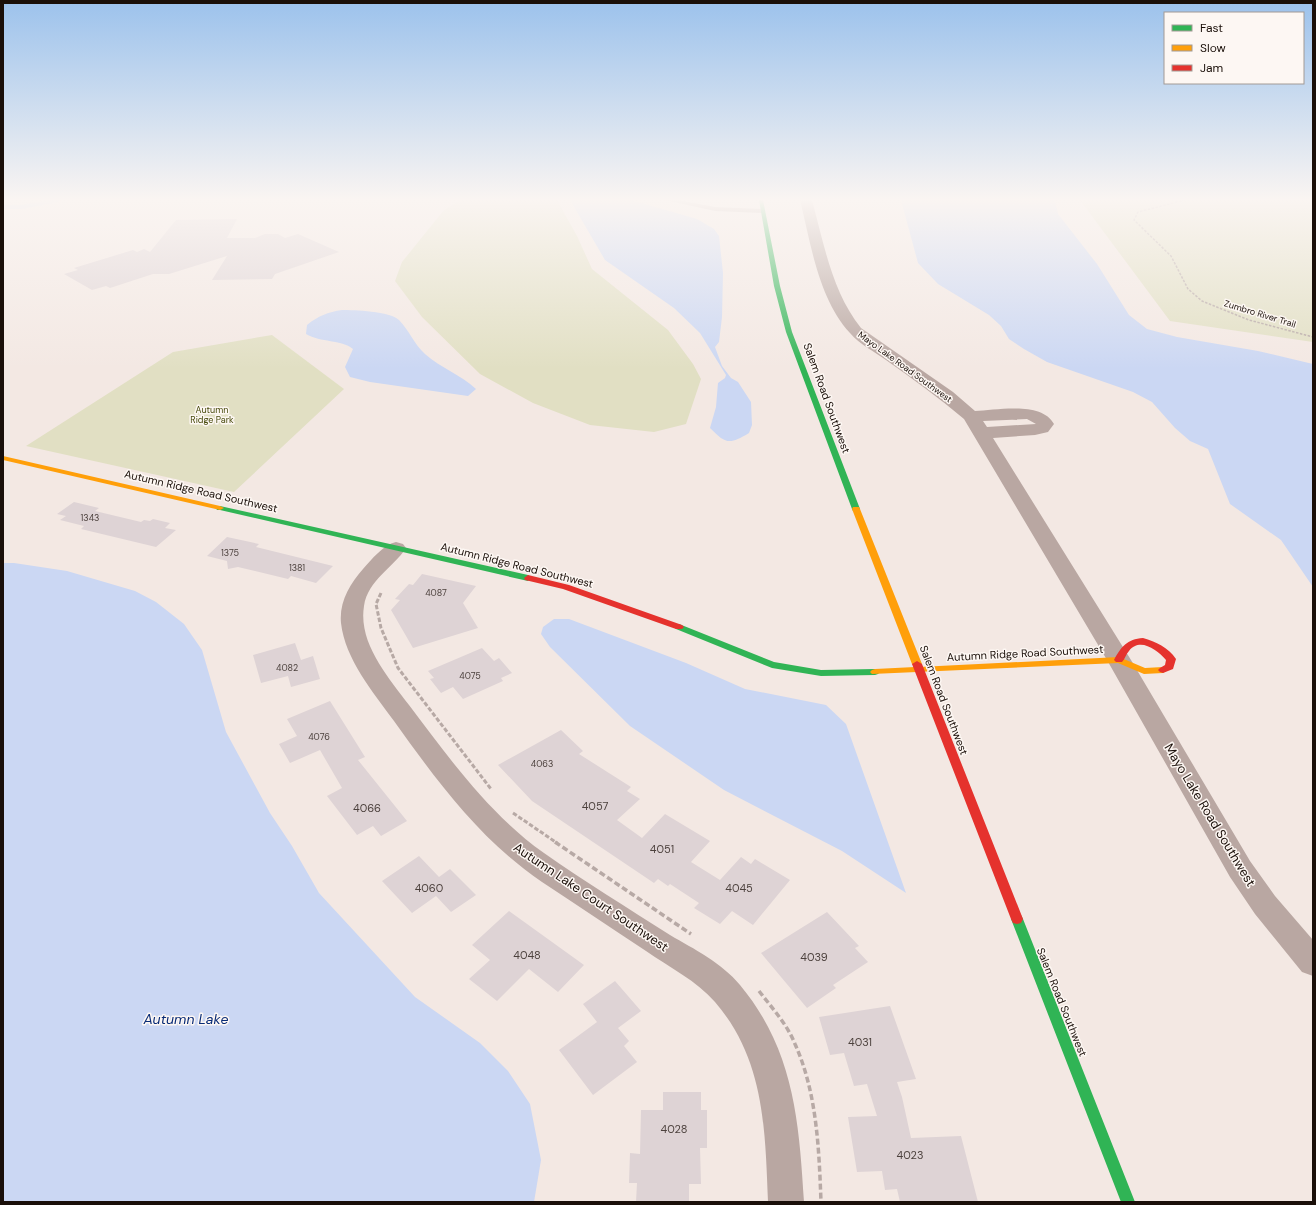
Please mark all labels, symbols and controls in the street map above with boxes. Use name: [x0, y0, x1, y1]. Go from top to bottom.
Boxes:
legend: [1164, 12, 1304, 84]
text: Fast: [1200, 20, 1223, 36]
text: Slow: [1200, 40, 1226, 56]
text: Jam: [1200, 60, 1223, 76]
street label: Zumbro River Trail: [1223, 297, 1297, 331]
street label: Mayo Lake Road Southwest: [856, 329, 955, 405]
street label: Salem Road Southwest: [801, 341, 853, 455]
park label: Autumn Ridge Park: [190, 404, 234, 426]
street label: Autumn Ridge Road Southwest: [123, 467, 279, 515]
house number: 1343: [81, 512, 99, 524]
street label: Autumn Ridge Road Southwest: [439, 539, 595, 591]
house number: 1375: [221, 547, 239, 559]
house number: 1381: [289, 562, 305, 574]
house number: 4087: [425, 587, 447, 599]
street label: Autumn Ridge Road Southwest: [946, 642, 1104, 664]
street label: Salem Road Southwest: [917, 643, 971, 757]
house number: 4082: [276, 662, 298, 674]
house number: 4075: [459, 670, 481, 682]
house number: 4076: [308, 731, 330, 743]
street label: Mayo Lake Road Southwest: [1161, 740, 1259, 890]
house number: 4063: [531, 758, 553, 770]
house number: 4057: [582, 799, 608, 813]
house number: 4066: [353, 801, 381, 815]
street label: Autumn Lake Court Southwest: [510, 839, 672, 955]
house number: 4051: [650, 842, 674, 856]
house number: 4060: [415, 881, 443, 895]
house number: 4045: [725, 881, 753, 895]
street label: Salem Road Southwest: [1034, 946, 1090, 1058]
house number: 4048: [513, 948, 541, 962]
house number: 4039: [800, 950, 828, 964]
water label: Autumn Lake: [143, 1010, 228, 1028]
house number: 4031: [848, 1035, 872, 1049]
house number: 4028: [661, 1122, 687, 1136]
house number: 4023: [897, 1148, 923, 1162]

